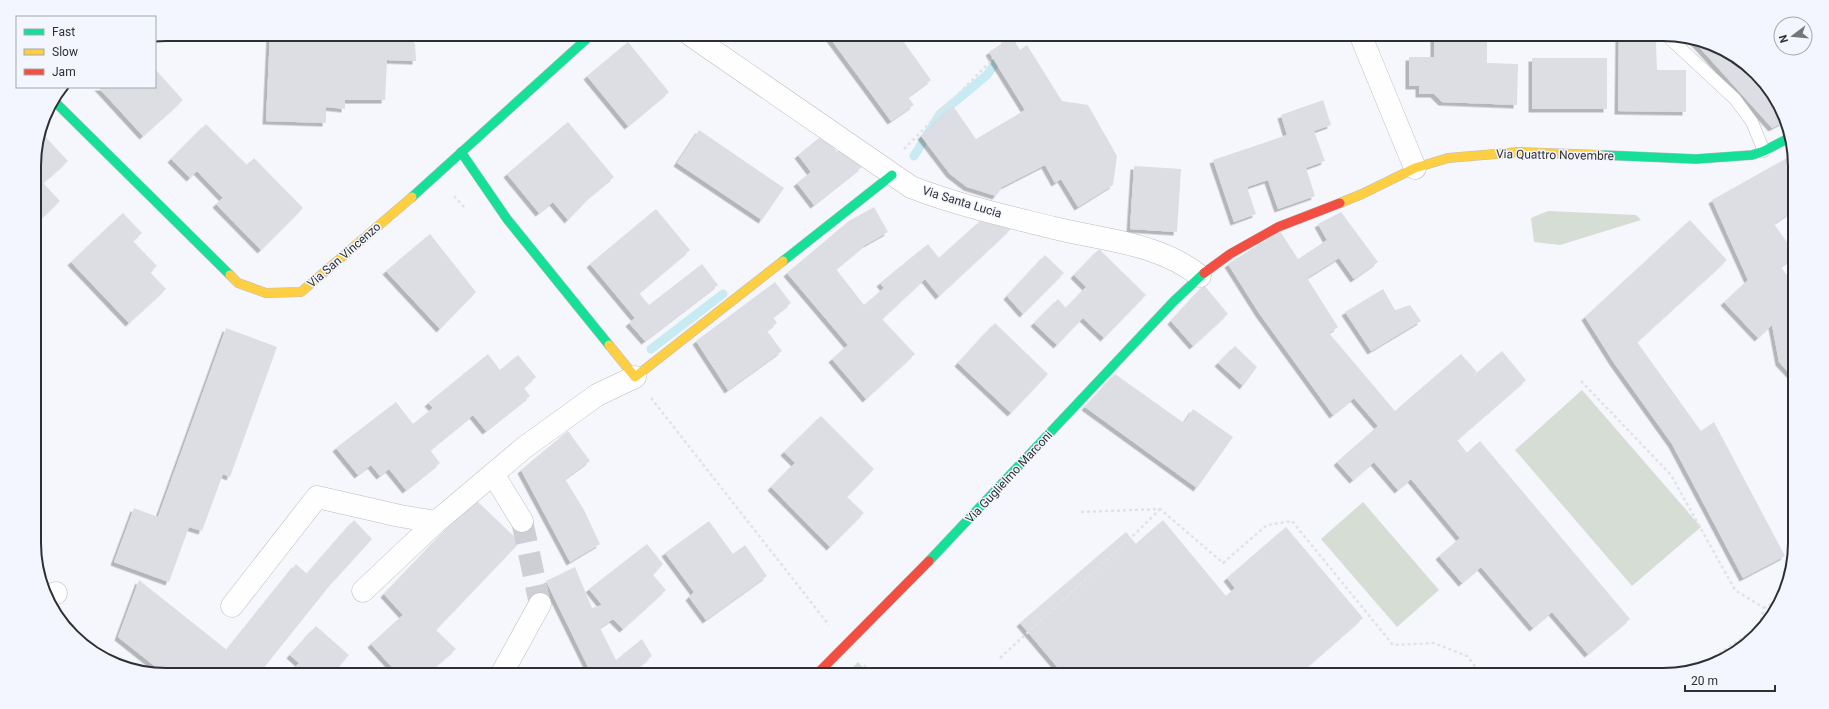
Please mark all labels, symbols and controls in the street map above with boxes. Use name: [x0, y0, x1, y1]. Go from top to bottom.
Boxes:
legend: [16, 16, 156, 88]
north arrow: [1773, 16, 1813, 56]
text: Fast: [52, 25, 75, 39]
text: N: [1776, 33, 1791, 44]
text: Slow: [52, 45, 78, 59]
text: Jam: [52, 65, 76, 79]
street label: Via Quattro Novembre: [1496, 147, 1614, 163]
street label: Via Santa Lucia: [921, 183, 1003, 221]
street label: Via San Vincenzo: [305, 219, 384, 291]
street label: Via Guglielmo Marconi: [963, 428, 1055, 526]
scale bar: [1685, 667, 1775, 693]
text: 20 m: [1691, 674, 1718, 688]

